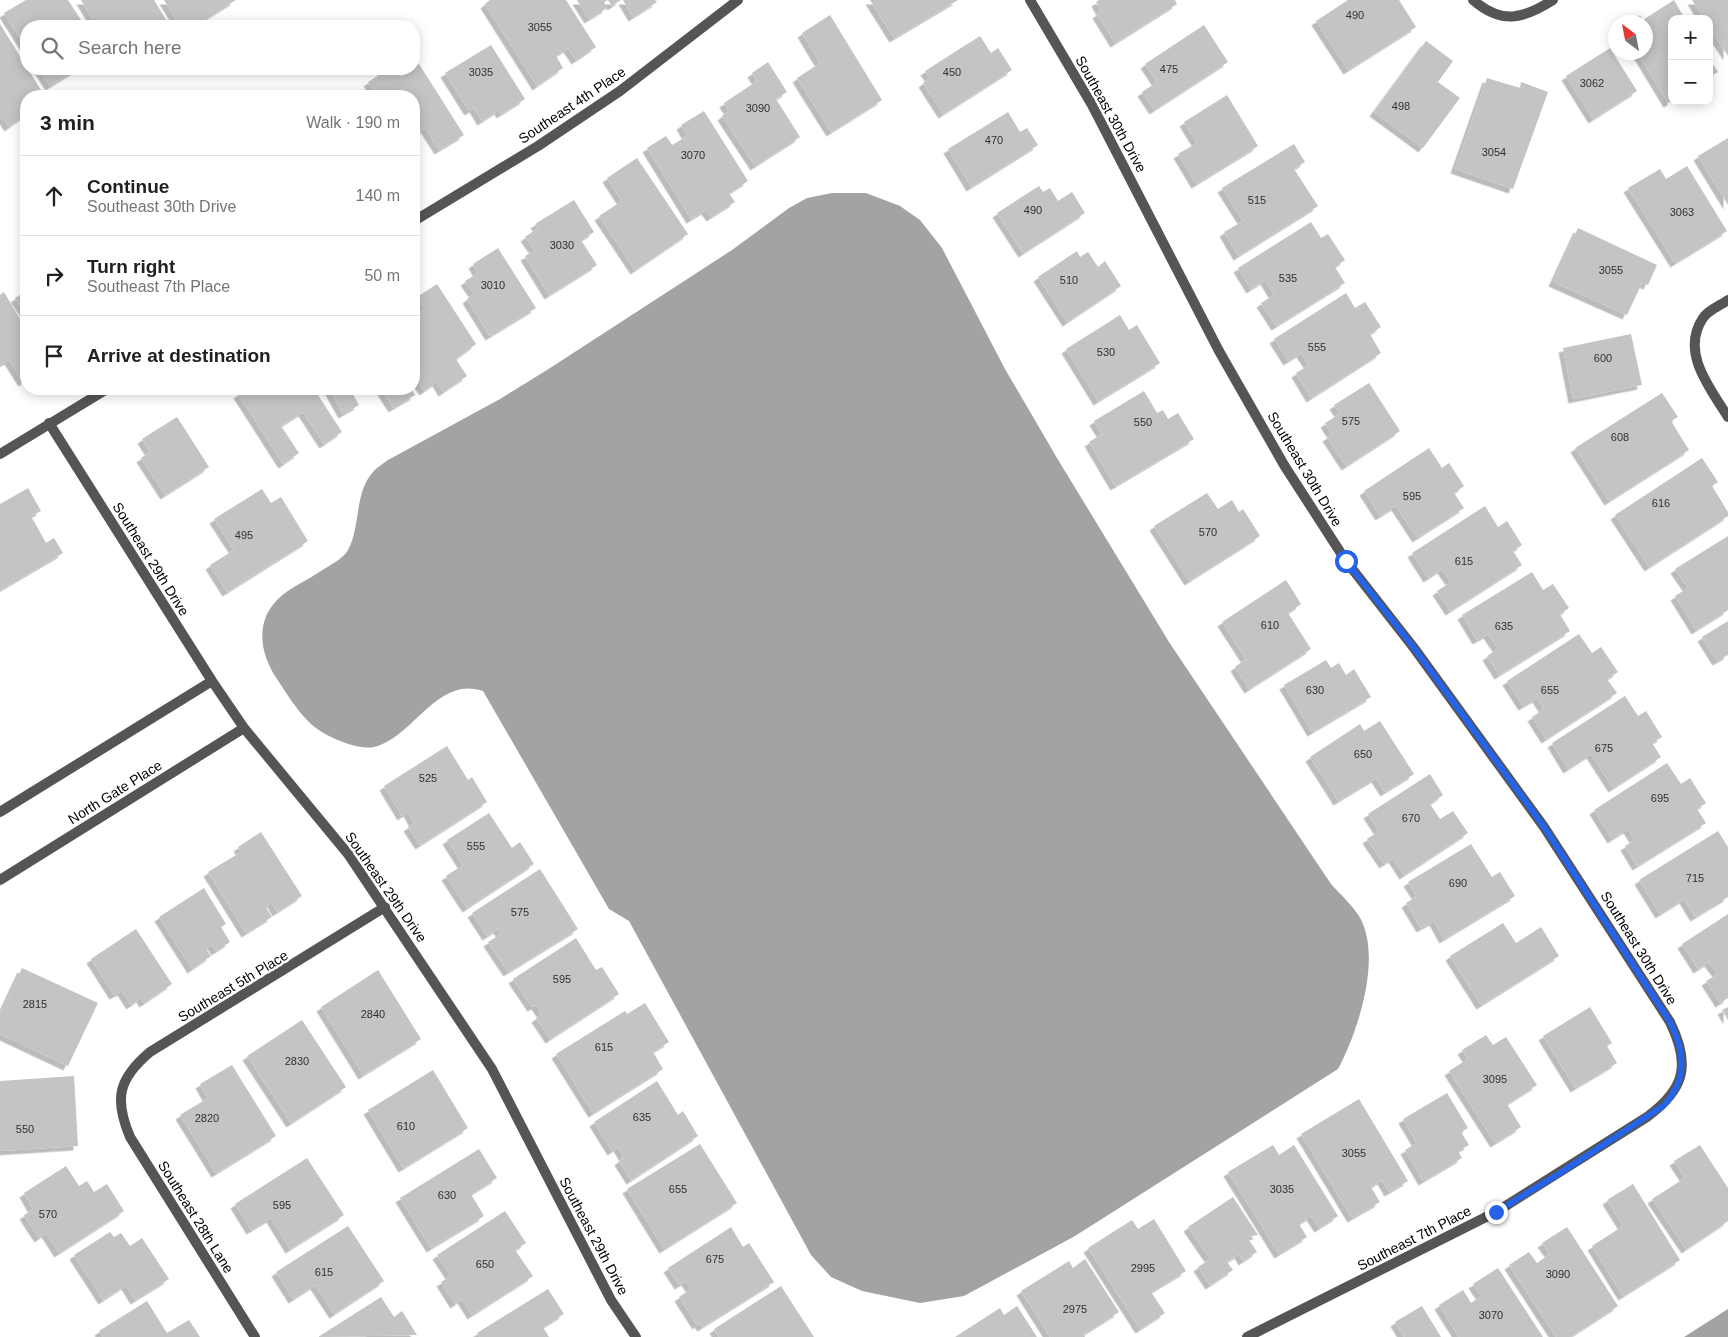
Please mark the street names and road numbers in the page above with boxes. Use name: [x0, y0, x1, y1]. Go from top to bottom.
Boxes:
street label: Southeast 30th Drive: [1072, 53, 1150, 175]
street label: Southeast 4th Place: [516, 63, 629, 147]
street label: Southeast 30th Drive: [1264, 409, 1346, 529]
street label: Southeast 29th Drive: [110, 499, 193, 619]
street label: North Gate Place: [65, 757, 165, 827]
street label: Southeast 29th Drive: [342, 829, 430, 945]
street label: Southeast 30th Drive: [1598, 888, 1681, 1008]
street label: Southeast 5th Place: [175, 947, 291, 1025]
street label: Southeast 28th Lane: [155, 1158, 237, 1276]
street label: Southeast 29th Drive: [556, 1175, 632, 1298]
street label: Southeast 7th Place: [1355, 1202, 1474, 1274]

